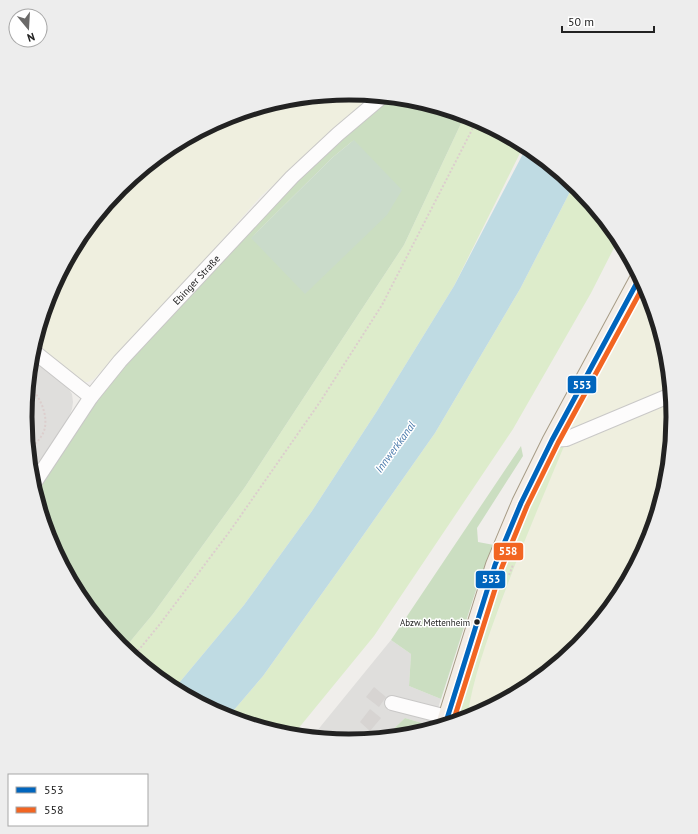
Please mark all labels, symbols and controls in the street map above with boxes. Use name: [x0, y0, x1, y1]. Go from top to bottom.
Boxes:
north arrow: [8, 8, 48, 48]
scale bar: [562, 8, 654, 34]
text: 50 m: [568, 14, 594, 29]
text: N: [25, 30, 37, 45]
street label: Ebinger Straße: [170, 252, 223, 307]
line badge: 553: [567, 375, 597, 394]
text: 553: [573, 378, 591, 392]
water label: Innwerkkanal: [372, 419, 418, 475]
line badge: 558: [493, 542, 524, 561]
text: 558: [499, 544, 517, 558]
line badge: 553: [475, 570, 506, 589]
text: 553: [482, 572, 500, 586]
place label: Abzw. Mettenheim: [400, 617, 470, 628]
marker: Abzw. Mettenheim: [472, 617, 482, 627]
legend: [8, 774, 148, 826]
text: 553: [44, 782, 64, 797]
text: 558: [44, 802, 64, 817]

